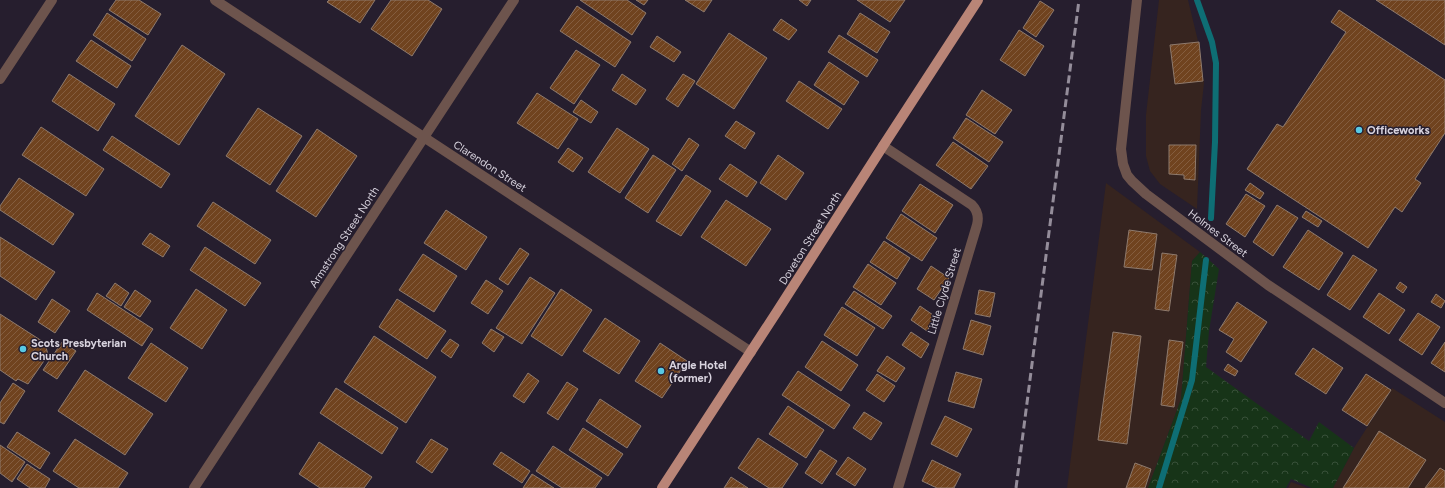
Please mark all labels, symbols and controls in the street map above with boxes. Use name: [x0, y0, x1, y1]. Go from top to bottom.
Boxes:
place label: Officeworks: [1367, 124, 1430, 137]
marker: Officeworks: [1354, 125, 1364, 135]
street label: Clarendon Street: [451, 138, 529, 195]
street label: Armstrong Street North: [307, 184, 382, 290]
street label: Doveton Street North: [777, 189, 844, 287]
street label: Holmes Street: [1185, 207, 1250, 260]
street label: Little Clyde Street: [925, 246, 964, 336]
place label: Scots Presbyterian Church: [31, 337, 126, 363]
marker: Scots Presbyterian Church: [18, 344, 28, 354]
place label: Argle Hotel (former): [669, 359, 727, 385]
marker: Argle Hotel (former): [656, 366, 666, 376]

